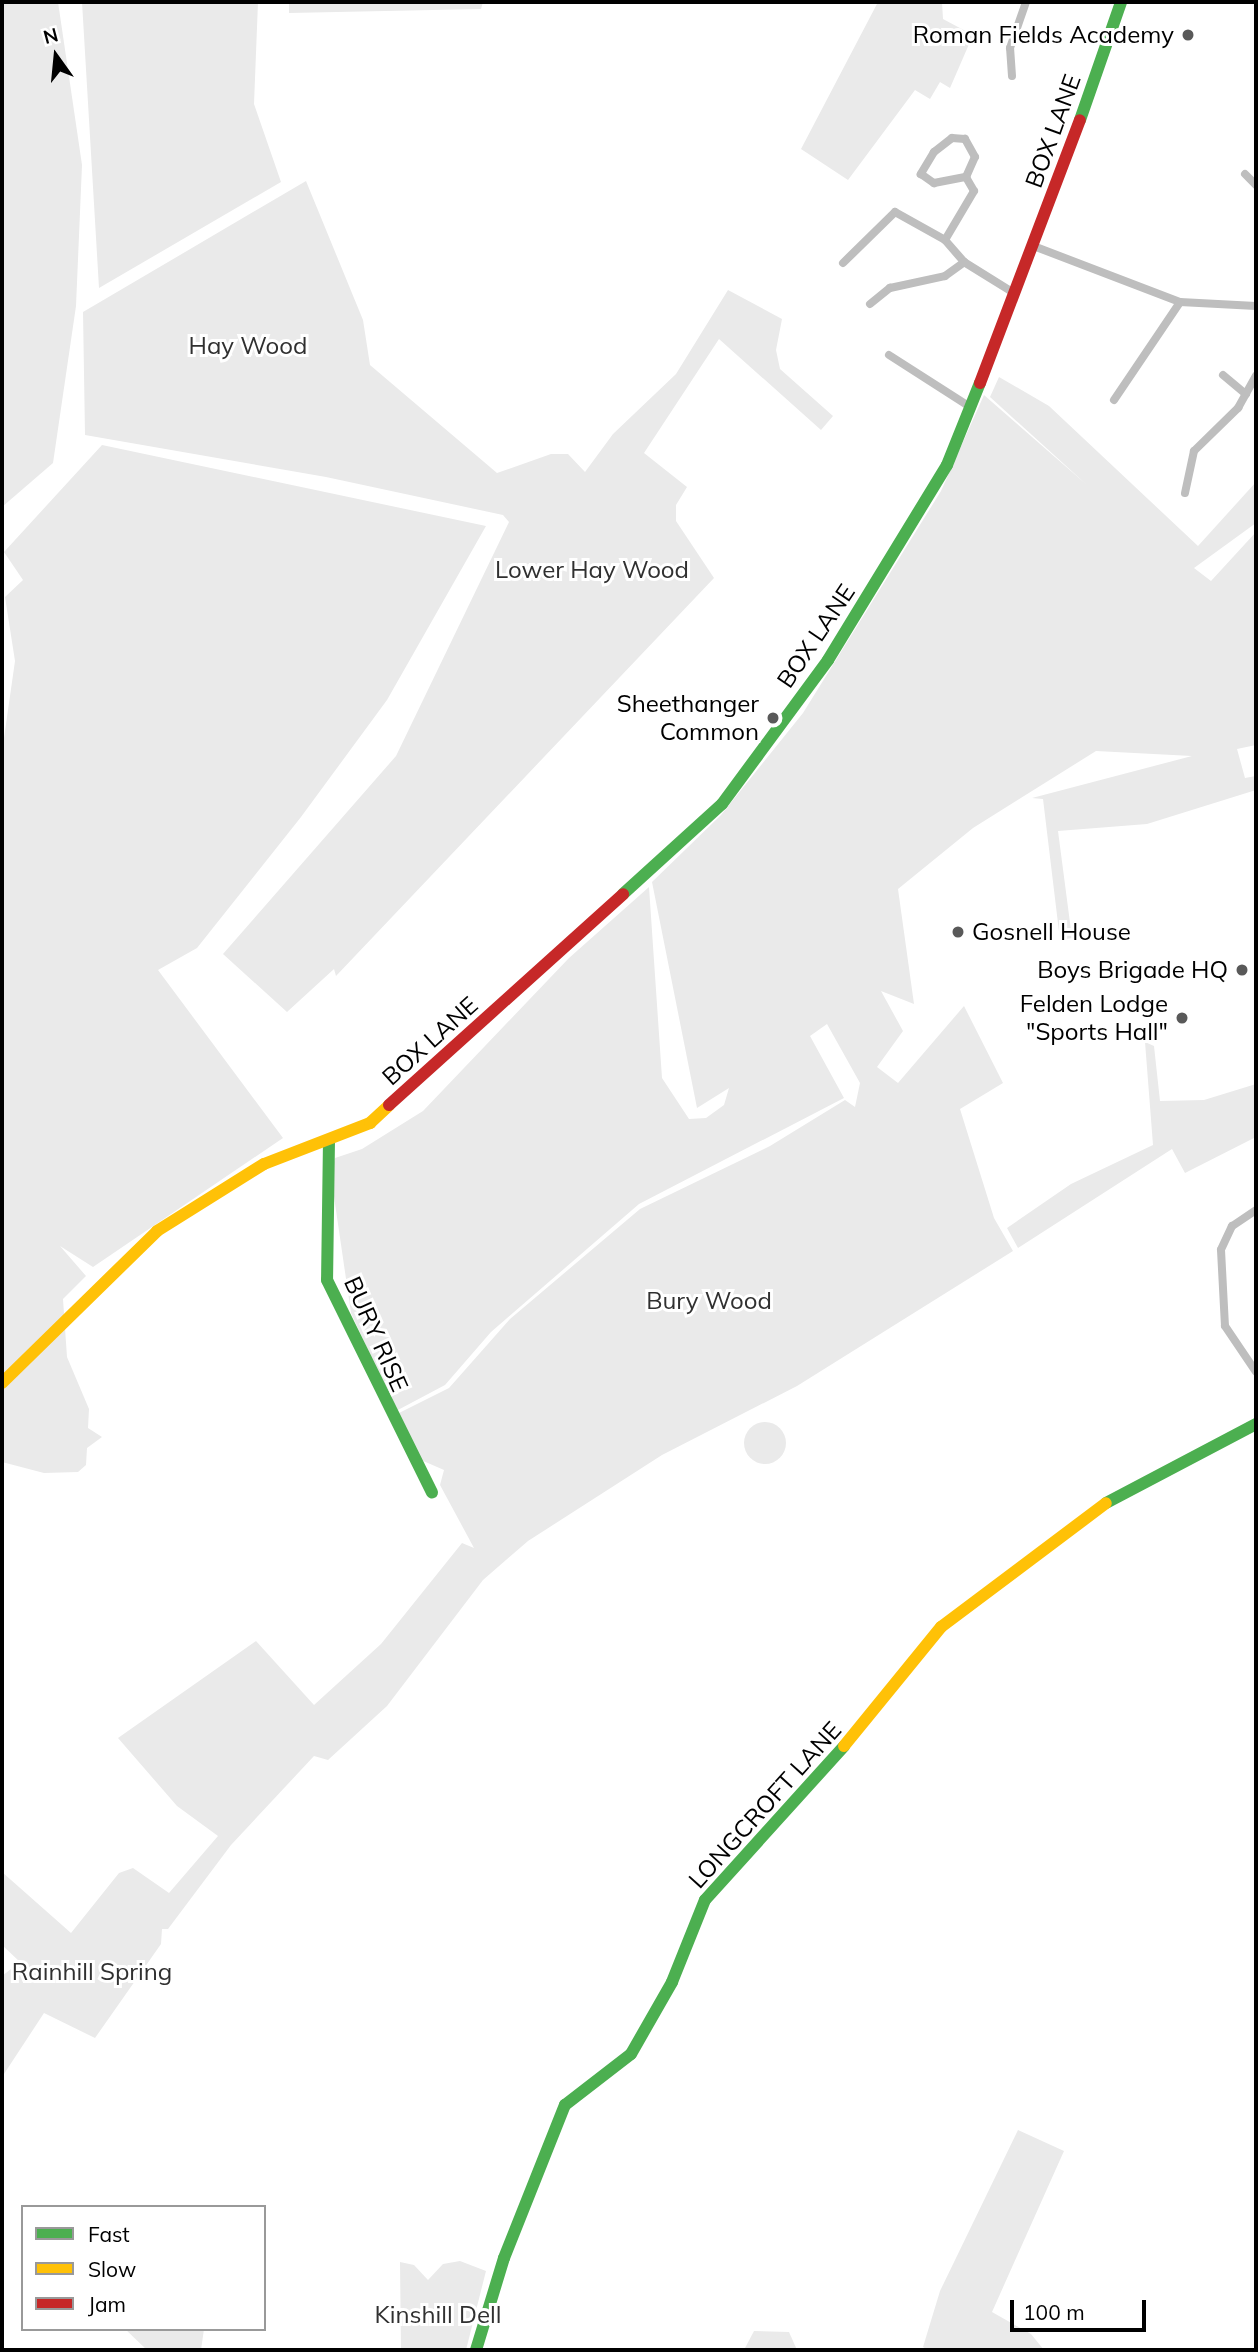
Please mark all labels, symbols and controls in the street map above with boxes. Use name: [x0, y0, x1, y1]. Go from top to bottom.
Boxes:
north arrow: [21, 21, 91, 91]
place label: Roman Fields Academy: [913, 21, 1174, 49]
text: N: [41, 22, 61, 49]
marker: Roman Fields Academy: [1180, 27, 1196, 43]
street label: BOX LANE: [1019, 70, 1087, 192]
park label: Hay Wood: [189, 332, 307, 360]
park label: Lower Hay Wood: [495, 556, 689, 584]
street label: BOX LANE: [771, 579, 861, 693]
place label: Sheethanger Common: [617, 690, 759, 746]
marker: Sheethanger Common: [765, 710, 781, 726]
place label: Gosnell House: [972, 918, 1131, 946]
marker: Gosnell House: [950, 924, 966, 940]
place label: Boys Brigade HQ: [1037, 956, 1228, 984]
marker: Boys Brigade HQ: [1234, 962, 1250, 978]
place label: Felden Lodge "Sports Hall": [1020, 990, 1168, 1046]
street label: BOX LANE: [376, 991, 484, 1091]
marker: Felden Lodge "Sports Hall": [1174, 1010, 1190, 1026]
street label: BURY RISE: [338, 1272, 414, 1396]
park label: Bury Wood: [646, 1287, 772, 1315]
street label: LONGCROFT LANE: [683, 1716, 847, 1894]
park label: Rainhill Spring: [12, 1958, 172, 1986]
legend: [21, 2205, 266, 2331]
text: Fast: [88, 2221, 130, 2247]
text: Slow: [88, 2256, 136, 2282]
scale bar: [1013, 2286, 1150, 2330]
text: Jam: [88, 2291, 126, 2317]
text: 100 m: [1023, 2299, 1085, 2325]
park label: Kinshill Dell: [375, 2301, 501, 2329]

